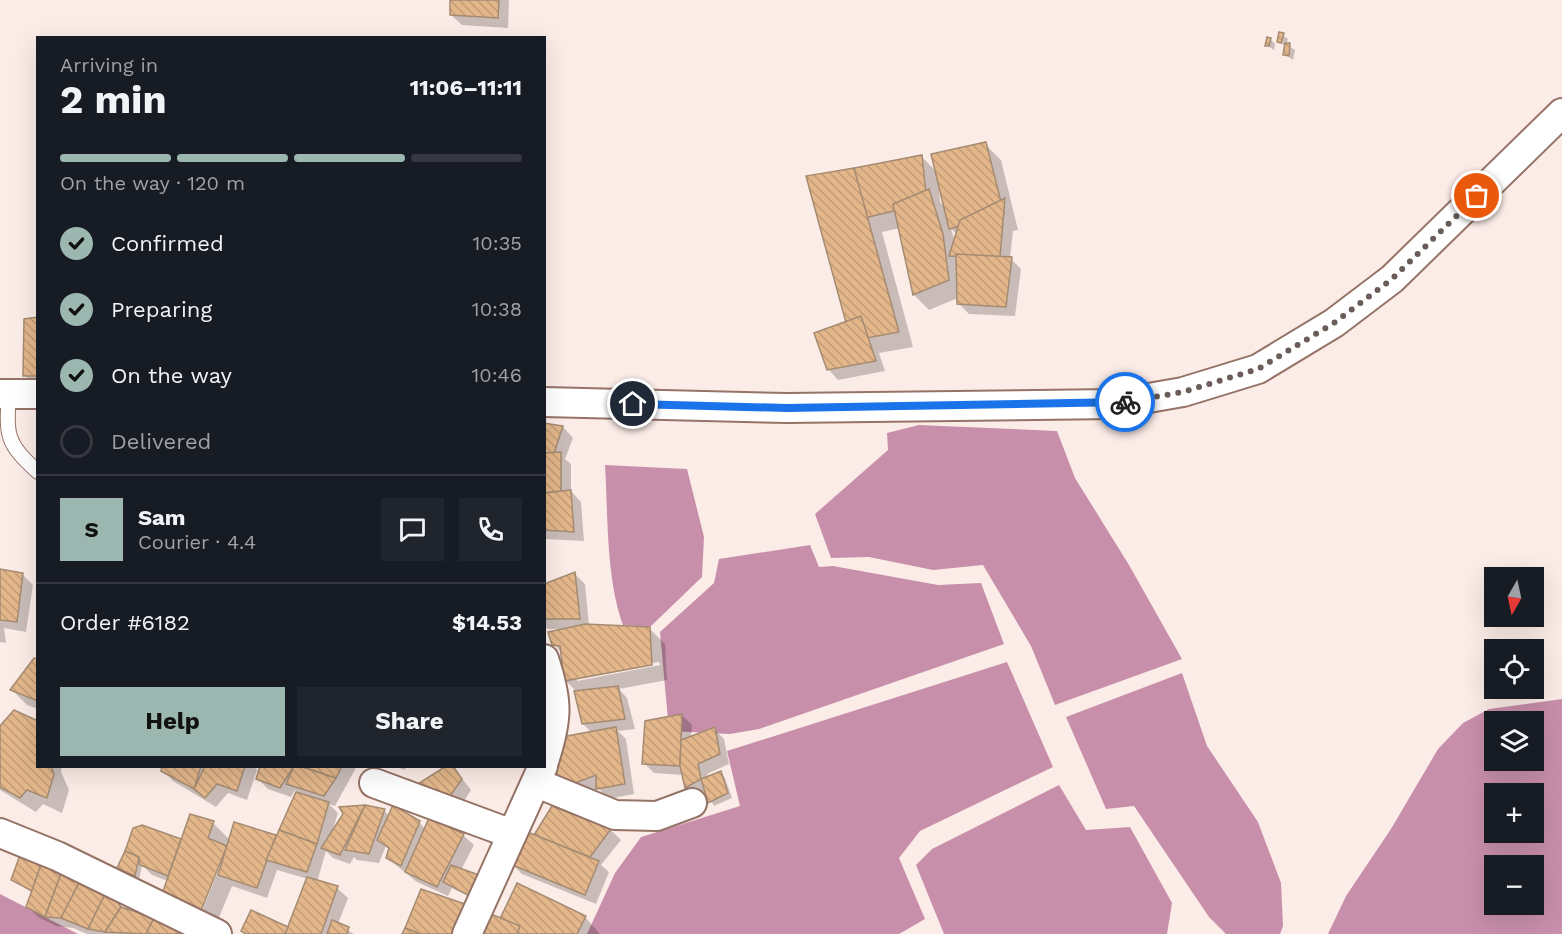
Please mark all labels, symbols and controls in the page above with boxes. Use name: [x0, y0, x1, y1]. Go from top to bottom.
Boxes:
text: Arriving in: [60, 53, 158, 77]
text: 11:06–11:11: [410, 75, 522, 100]
text: 2 min: [60, 77, 167, 122]
pin: [1451, 170, 1502, 221]
text: On the way · 120 m: [60, 171, 245, 195]
icon: bag: [1460, 179, 1493, 212]
icon: check: [60, 227, 93, 260]
text: Confirmed: [111, 231, 224, 256]
text: 10:35: [473, 231, 522, 255]
icon: check: [60, 293, 93, 326]
text: Preparing: [111, 297, 212, 322]
text: 10:38: [472, 297, 522, 321]
icon: check: [60, 359, 93, 392]
text: On the way: [111, 363, 232, 388]
text: 10:46: [471, 363, 522, 387]
courier: [1095, 372, 1155, 432]
pin: [607, 378, 658, 429]
icon: bike: [1109, 386, 1142, 419]
icon: home: [616, 387, 649, 420]
text: Delivered: [111, 429, 211, 454]
button: chat: [381, 498, 444, 561]
button: phone: [459, 498, 522, 561]
text: Sam: [138, 505, 186, 530]
text: S: [84, 517, 99, 542]
text: Courier · 4.4: [138, 530, 256, 554]
north arrow: [1484, 567, 1544, 627]
map controls: [1484, 567, 1544, 915]
text: Order #6182: [60, 610, 190, 635]
text: $14.53: [452, 610, 522, 635]
button: locate: [1484, 639, 1544, 699]
button: Help: [60, 687, 285, 756]
button: Share: [297, 687, 522, 756]
button: layers: [1484, 711, 1544, 771]
button: +: [1484, 783, 1544, 843]
button: −: [1484, 855, 1544, 915]

